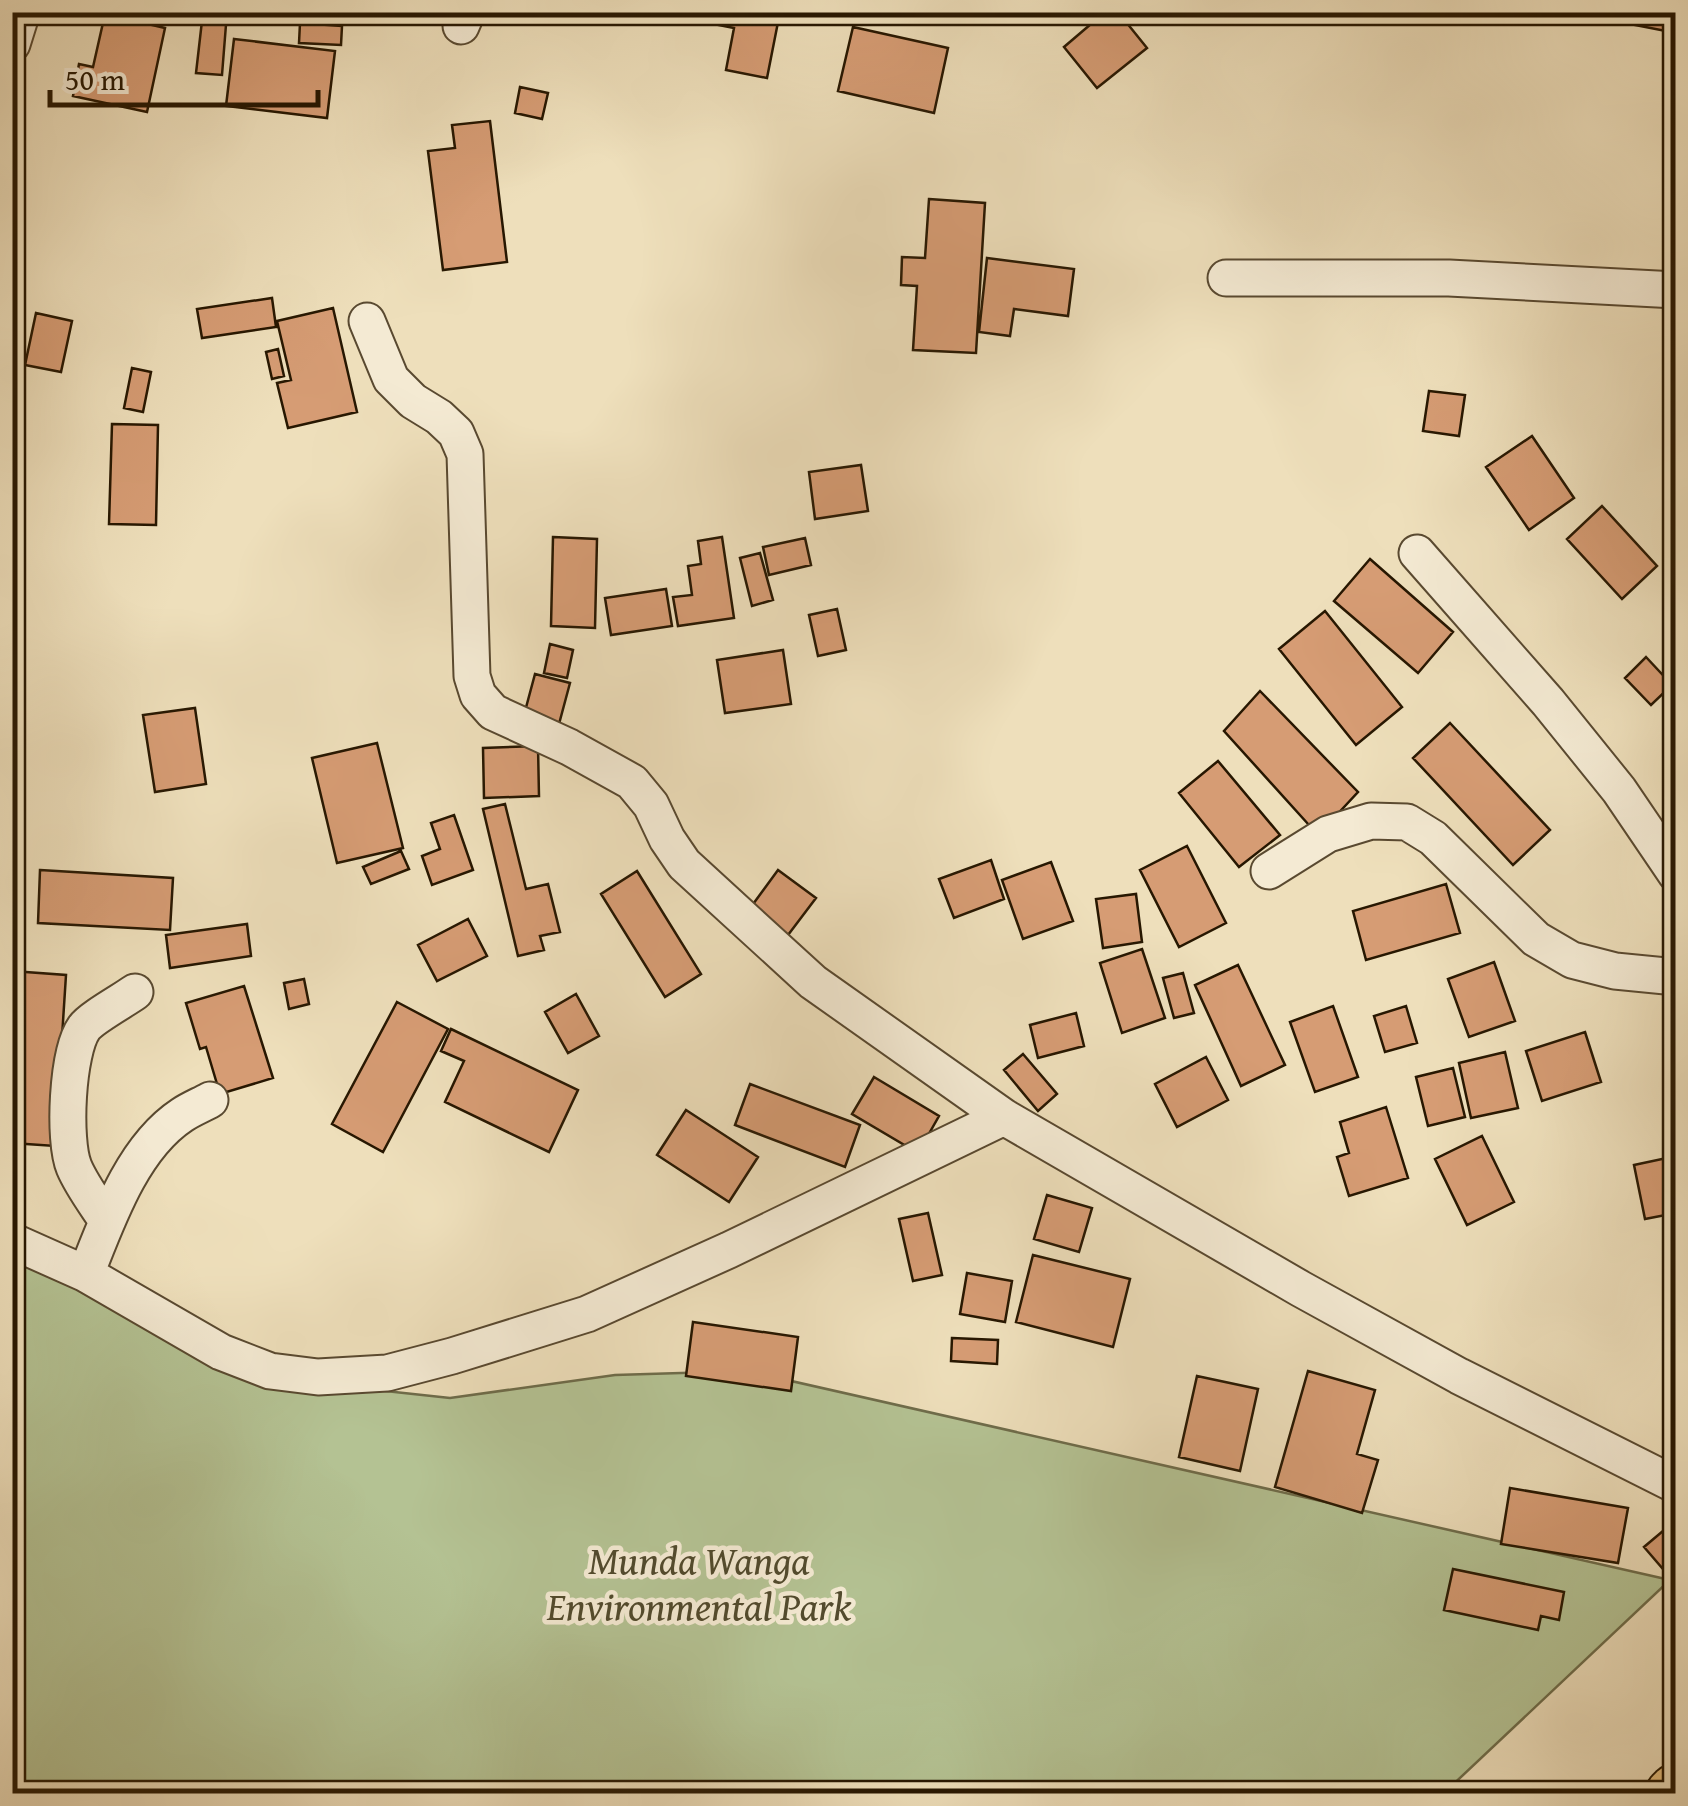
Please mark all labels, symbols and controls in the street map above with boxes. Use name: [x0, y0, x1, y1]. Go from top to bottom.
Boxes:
scale bar: [50, 45, 318, 107]
text: 50 m: [65, 57, 125, 101]
park label: Munda Wanga Environmental Park: [546, 1530, 852, 1635]

